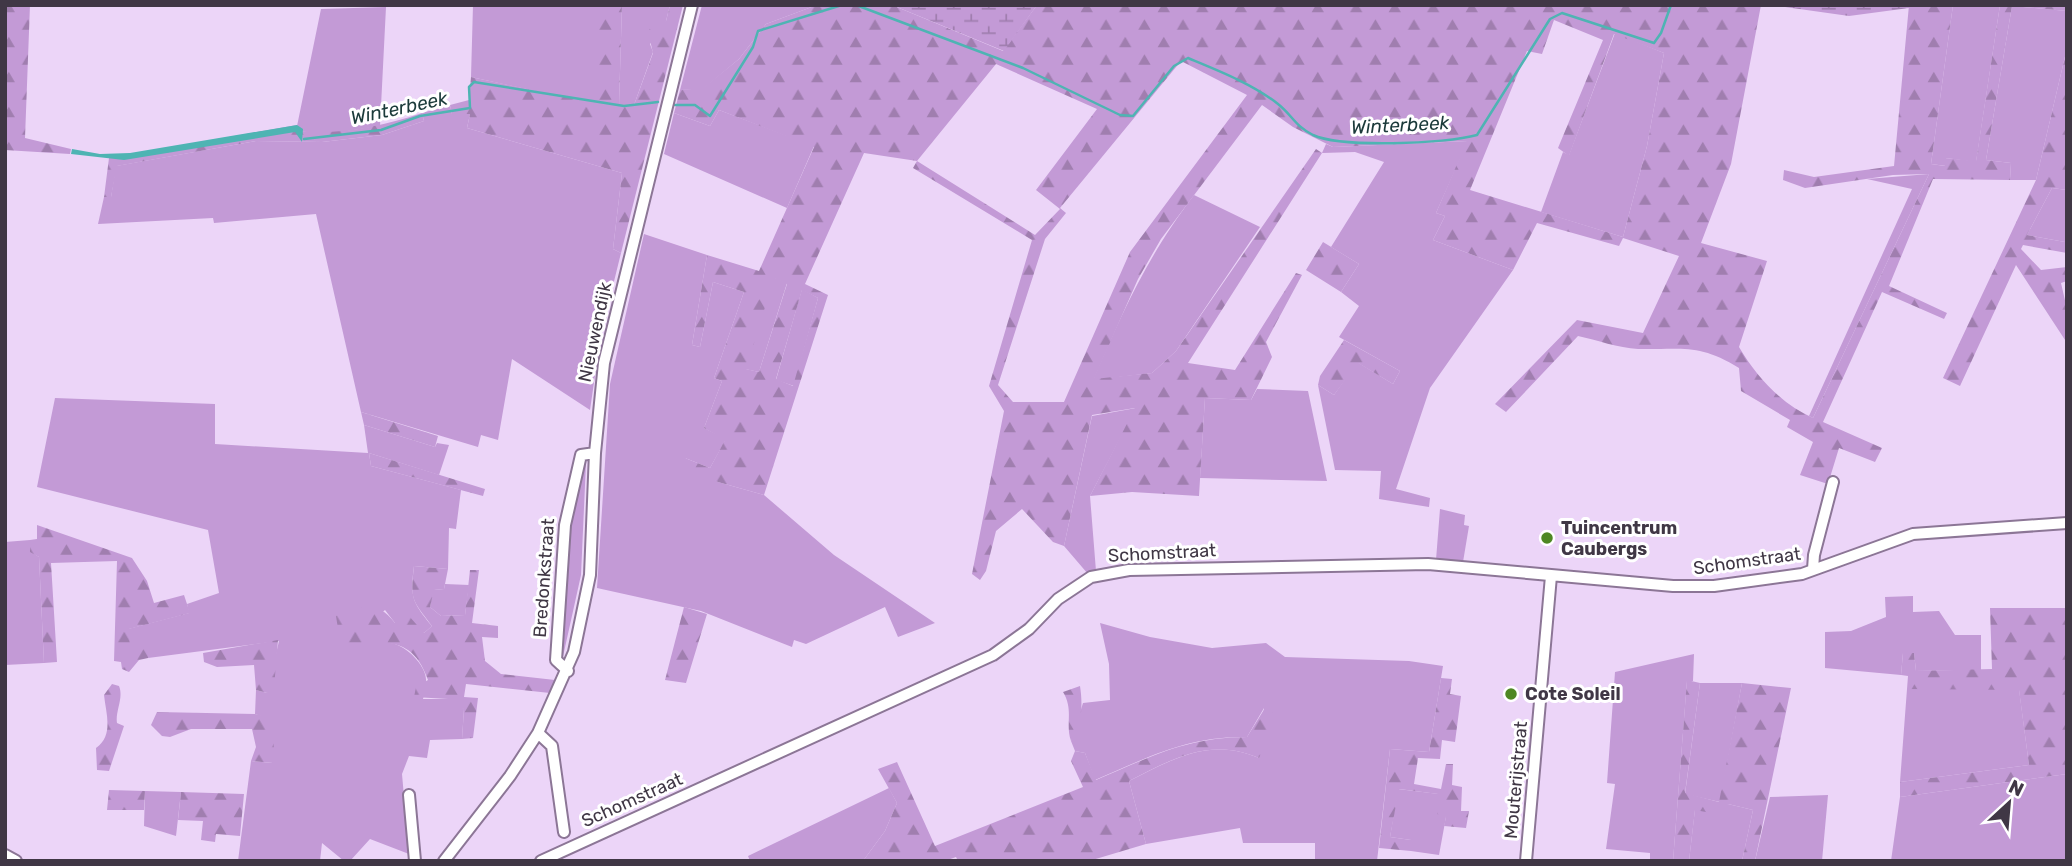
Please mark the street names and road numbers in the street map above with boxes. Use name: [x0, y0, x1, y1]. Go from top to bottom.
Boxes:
street label: Nieuwendijk: [574, 279, 616, 384]
street label: Bredonkstraat: [529, 518, 559, 638]
street label: Schomstraat: [1107, 539, 1217, 567]
street label: Schomstraat: [1692, 543, 1802, 579]
street label: Mouterijstraat: [1500, 720, 1532, 840]
street label: Schomstraat: [578, 768, 686, 832]

